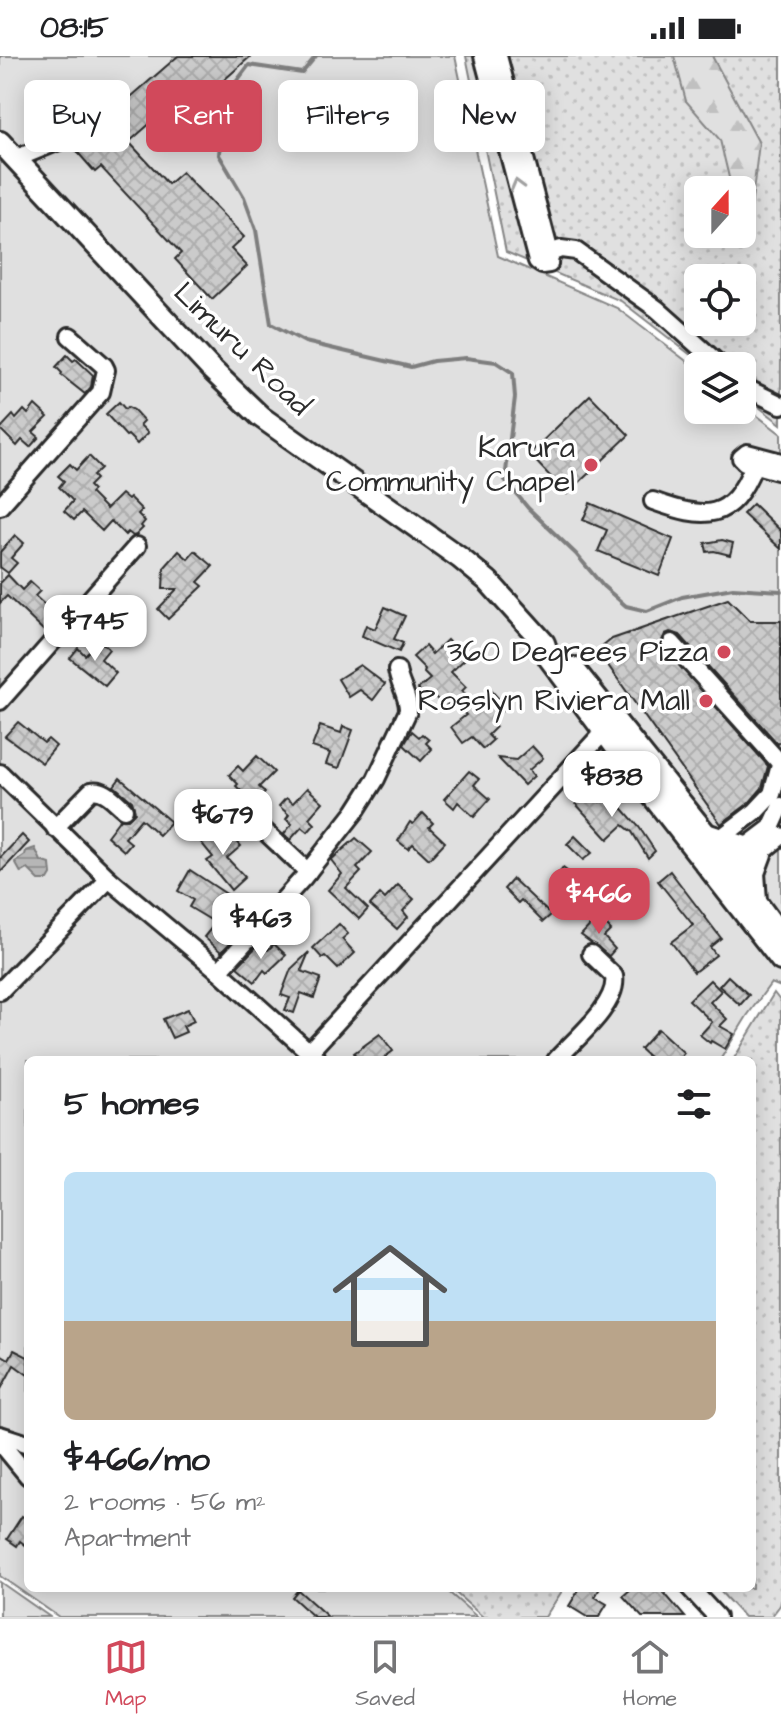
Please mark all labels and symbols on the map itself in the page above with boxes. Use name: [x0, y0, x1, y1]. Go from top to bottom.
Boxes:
north arrow: [684, 176, 756, 248]
one-way arrow: [510, 179, 526, 193]
street label: Limuru Road: [164, 273, 320, 425]
place label: Karura Community Chapel: [326, 427, 575, 504]
marker: Karura Community Chapel: [582, 456, 600, 474]
pin: $745: [48, 595, 142, 663]
place label: 360 Degrees Pizza: [447, 631, 708, 674]
marker: 360 Degrees Pizza: [715, 643, 733, 661]
place label: Rosslyn Riviera Mall: [418, 680, 690, 723]
marker: Rosslyn Riviera Mall: [697, 692, 715, 710]
pin: $838: [565, 751, 659, 819]
pin: $679: [176, 789, 270, 857]
pin: $466: [552, 868, 646, 936]
pin: $463: [214, 893, 308, 961]

